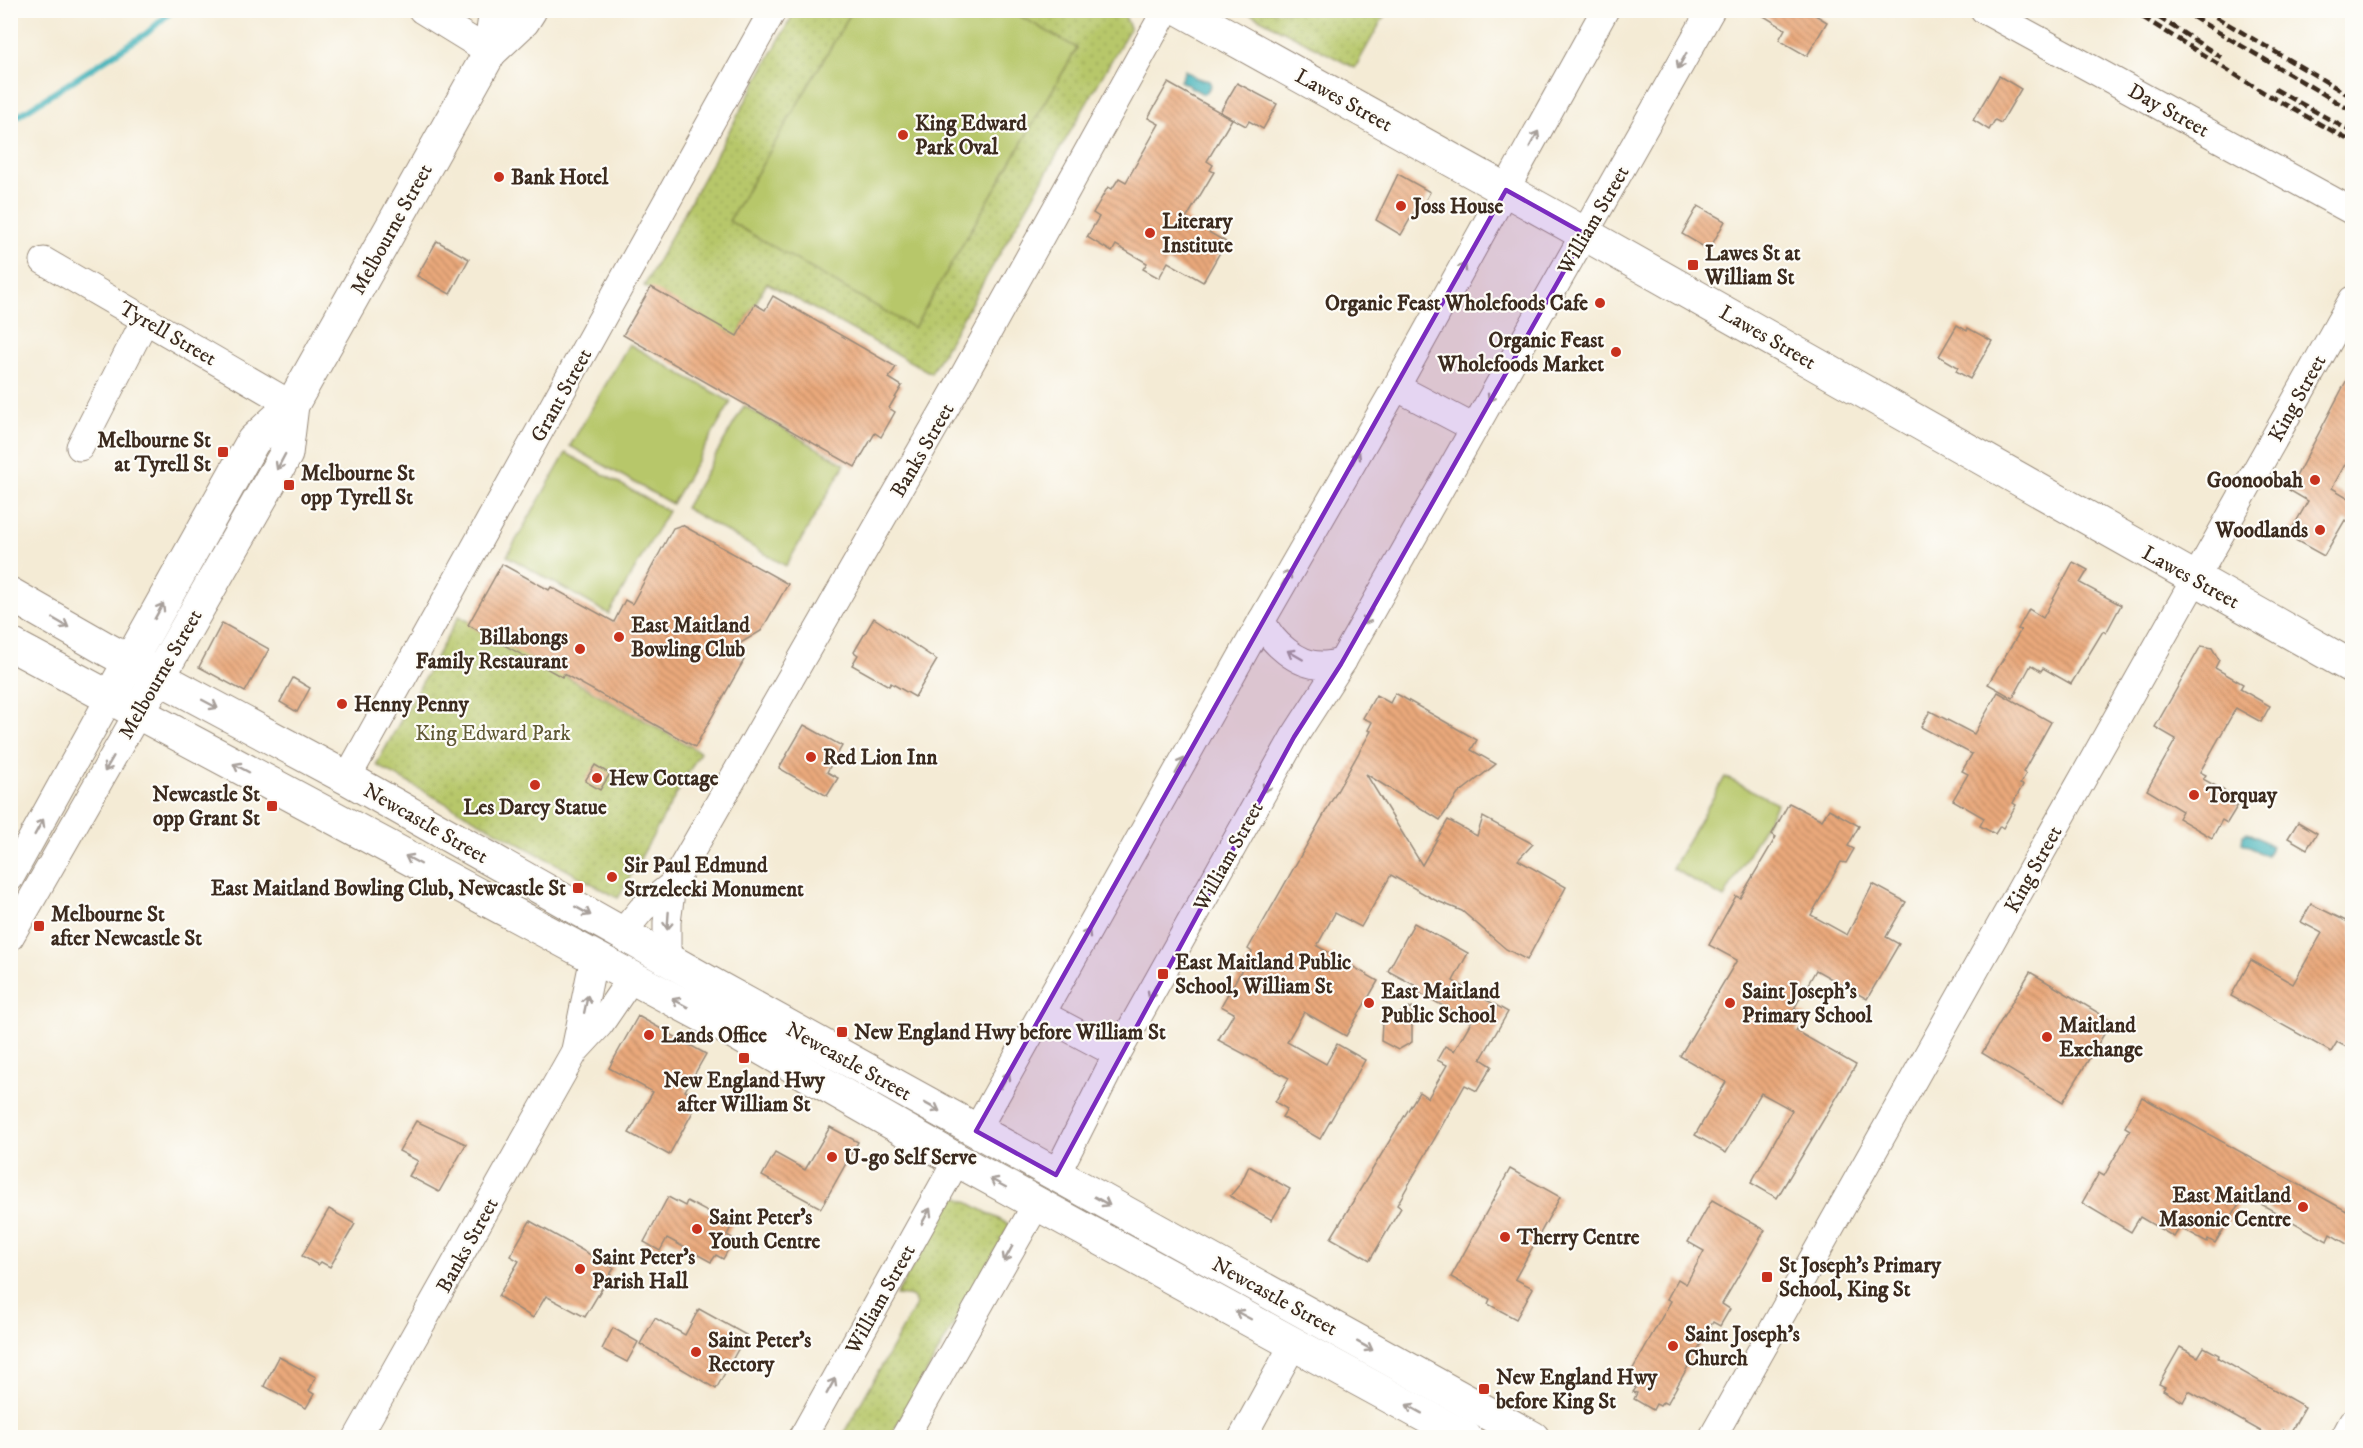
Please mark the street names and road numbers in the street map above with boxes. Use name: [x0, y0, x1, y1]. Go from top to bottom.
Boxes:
street label: Lawes Street: [1290, 63, 1397, 138]
street label: Day Street: [2123, 78, 2214, 144]
street label: Melbourne Street: [345, 159, 439, 299]
street label: William Street: [1552, 161, 1636, 280]
street label: Tyrell Street: [114, 296, 221, 372]
street label: Lawes Street: [1715, 300, 1821, 376]
street label: Grant Street: [525, 344, 598, 447]
street label: King Street: [2263, 350, 2333, 447]
street label: Banks Street: [885, 398, 960, 502]
street label: Lawes Street: [2137, 540, 2244, 615]
street label: Melbourne Street: [113, 605, 209, 744]
street label: Newcastle Street: [359, 778, 493, 870]
street label: William Street: [1188, 797, 1270, 917]
street label: King Street: [1999, 821, 2069, 918]
street label: Newcastle Street: [781, 1017, 916, 1107]
street label: Banks Street: [431, 1193, 505, 1298]
street label: William Street: [840, 1240, 922, 1360]
street label: Newcastle Street: [1207, 1252, 1342, 1342]

